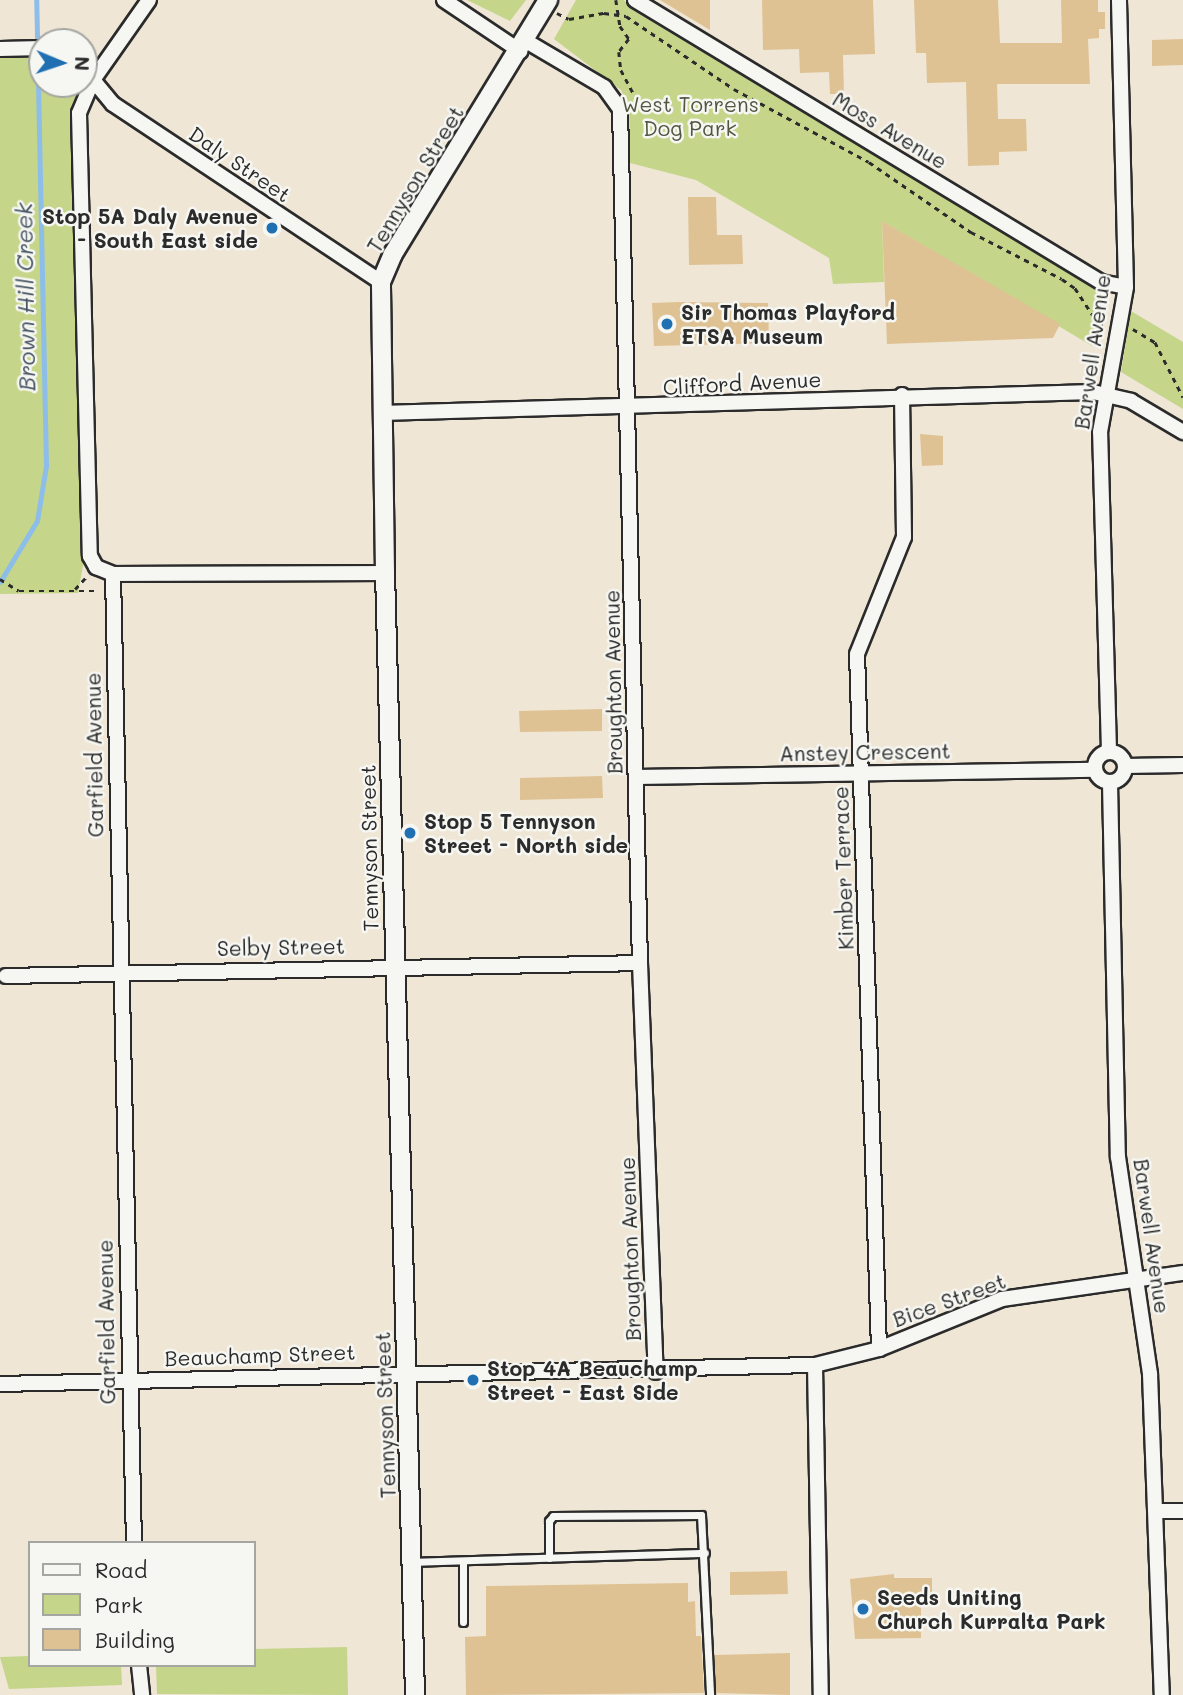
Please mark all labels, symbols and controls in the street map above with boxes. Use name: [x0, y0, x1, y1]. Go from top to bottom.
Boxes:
north arrow: [28, 28, 98, 98]
text: N: [70, 56, 95, 71]
street label: Moss Avenue: [828, 86, 952, 174]
park label: West Torrens Dog Park: [621, 91, 759, 141]
street label: Tennyson Street: [361, 101, 469, 257]
street label: Daly Street: [184, 121, 296, 207]
water label: Brown Hill Creek: [10, 203, 40, 391]
place label: Stop 5A Daly Avenue - South East side: [42, 203, 258, 253]
marker: Stop 5A Daly Avenue - South East side: [264, 220, 280, 236]
street label: Barwell Avenue: [1069, 273, 1115, 431]
place label: Sir Thomas Playford ETSA Museum: [681, 299, 895, 349]
marker: Sir Thomas Playford ETSA Museum: [659, 316, 675, 332]
street label: Clifford Avenue: [662, 366, 822, 400]
street label: Broughton Avenue: [599, 590, 627, 774]
street label: Garfield Avenue: [80, 672, 108, 838]
street label: Anstey Crescent: [779, 738, 951, 766]
street label: Tennyson Street: [355, 764, 383, 932]
street label: Kimber Terrace: [828, 786, 858, 950]
place label: Stop 5 Tennyson Street - North side: [424, 808, 628, 858]
marker: Stop 5 Tennyson Street - North side: [402, 825, 418, 841]
street label: Selby Street: [217, 933, 345, 961]
street label: Broughton Avenue: [614, 1156, 646, 1342]
street label: Barwell Avenue: [1129, 1157, 1175, 1315]
street label: Garfield Avenue: [92, 1239, 120, 1405]
street label: Bice Street: [889, 1268, 1009, 1332]
street label: Tennyson Street: [369, 1331, 401, 1499]
street label: Beauchamp Street: [164, 1339, 356, 1371]
place label: Stop 4A Beauchamp Street - East Side: [487, 1355, 698, 1405]
marker: Stop 4A Beauchamp Street - East Side: [465, 1372, 481, 1388]
legend: [28, 1541, 256, 1667]
text: Road: [95, 1556, 147, 1583]
place label: Seeds Uniting Church Kurralta Park: [877, 1584, 1106, 1634]
text: Park: [95, 1591, 143, 1618]
marker: Seeds Uniting Church Kurralta Park: [855, 1601, 871, 1617]
text: Building: [95, 1626, 175, 1653]

